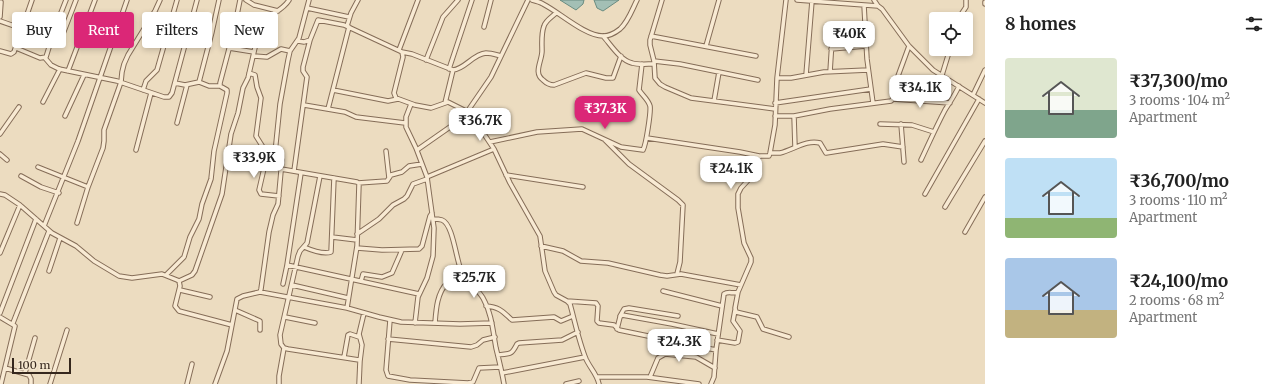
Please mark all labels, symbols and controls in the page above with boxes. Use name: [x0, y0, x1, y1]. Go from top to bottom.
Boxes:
chip: Buy: [12, 12, 66, 48]
chip: Rent: [74, 12, 134, 48]
chip: Filters: [142, 12, 212, 48]
chip: New: [220, 12, 278, 48]
map controls: [929, 12, 973, 56]
button: locate: [929, 12, 973, 56]
text: 8 homes: [1005, 13, 1076, 35]
icon: filters: [1243, 13, 1265, 35]
pin: ₹40K: [825, 21, 873, 55]
text: ₹40K: [832, 25, 866, 42]
text: ₹37,300/mo: [1129, 70, 1228, 92]
icon: home: [1037, 74, 1085, 122]
pin: ₹34.1K: [887, 75, 953, 109]
text: ₹34.1K: [898, 79, 942, 96]
text: 3 rooms · 104 m²: [1129, 92, 1230, 109]
pin: ₹37.3K: [572, 96, 638, 130]
text: ₹37.3K: [584, 100, 626, 117]
pin: ₹36.7K: [447, 108, 513, 142]
text: Apartment: [1129, 109, 1197, 126]
text: ₹36.7K: [458, 112, 502, 129]
pin: ₹33.9K: [221, 145, 287, 179]
text: ₹33.9K: [232, 149, 276, 166]
pin: ₹24.1K: [698, 156, 764, 190]
text: ₹24.1K: [709, 160, 753, 177]
text: ₹36,700/mo: [1129, 170, 1229, 192]
icon: home: [1037, 174, 1085, 222]
text: 3 rooms · 110 m²: [1129, 192, 1228, 209]
text: Apartment: [1129, 209, 1197, 226]
pin: ₹25.7K: [441, 265, 507, 299]
text: ₹25.7K: [452, 269, 496, 286]
text: ₹24,100/mo: [1129, 270, 1228, 292]
icon: home: [1037, 274, 1085, 322]
text: 2 rooms · 68 m²: [1129, 292, 1224, 309]
text: Apartment: [1129, 309, 1197, 326]
pin: ₹24.3K: [646, 329, 712, 363]
text: ₹24.3K: [656, 333, 702, 350]
scale bar: [12, 356, 71, 375]
text: 100 m: [18, 358, 50, 372]

